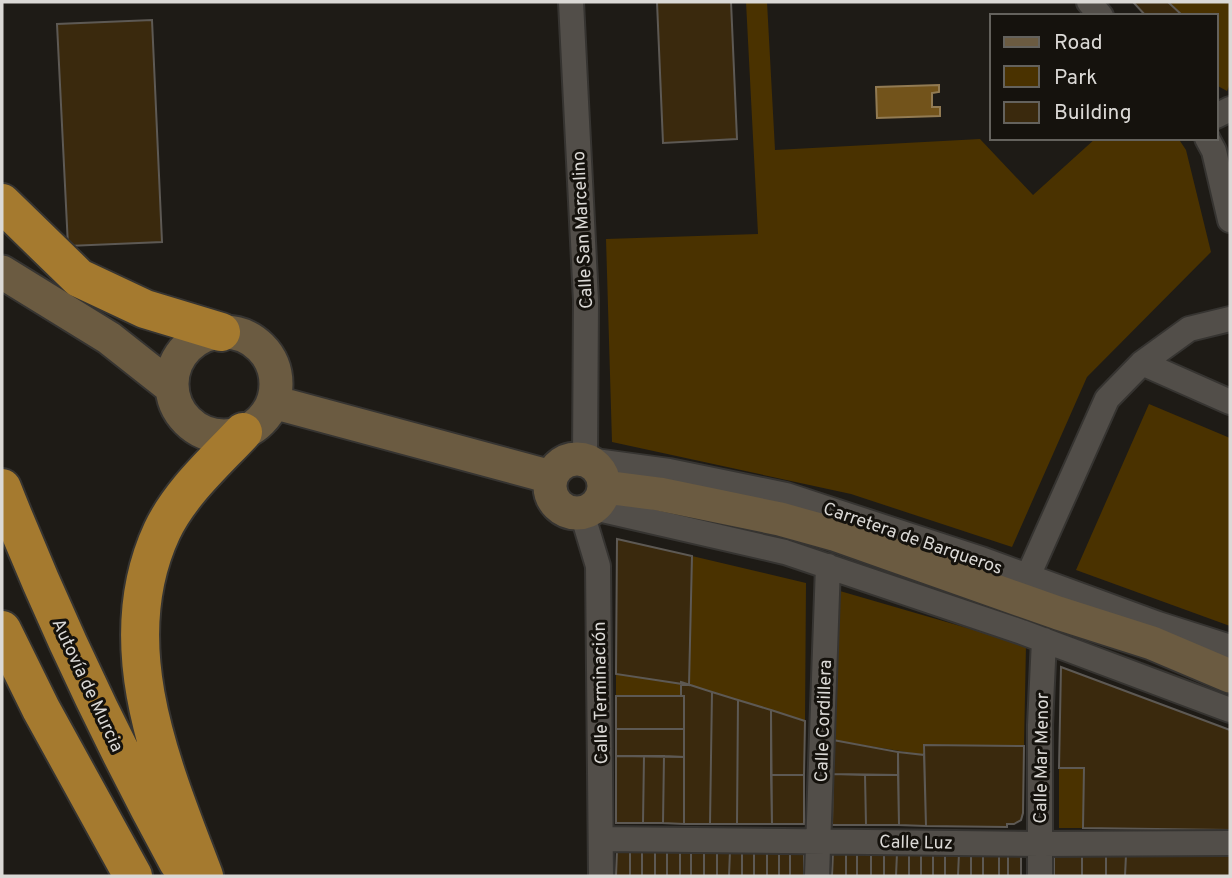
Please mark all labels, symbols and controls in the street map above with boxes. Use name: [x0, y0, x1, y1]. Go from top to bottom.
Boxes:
legend: [990, 14, 1218, 140]
text: Road: [1054, 30, 1103, 57]
text: Park: [1054, 65, 1097, 92]
text: Building: [1054, 100, 1132, 127]
street label: Calle San Marcelino: [568, 150, 599, 309]
street label: Carretera de Barqueros: [820, 498, 1005, 581]
street label: Autovía de Murcia: [46, 615, 128, 756]
street label: Calle Terminación: [589, 621, 614, 765]
street label: Calle Cordillera: [811, 659, 838, 783]
street label: Calle Mar Menor: [1030, 692, 1055, 824]
street label: Calle Luz: [879, 831, 953, 856]

